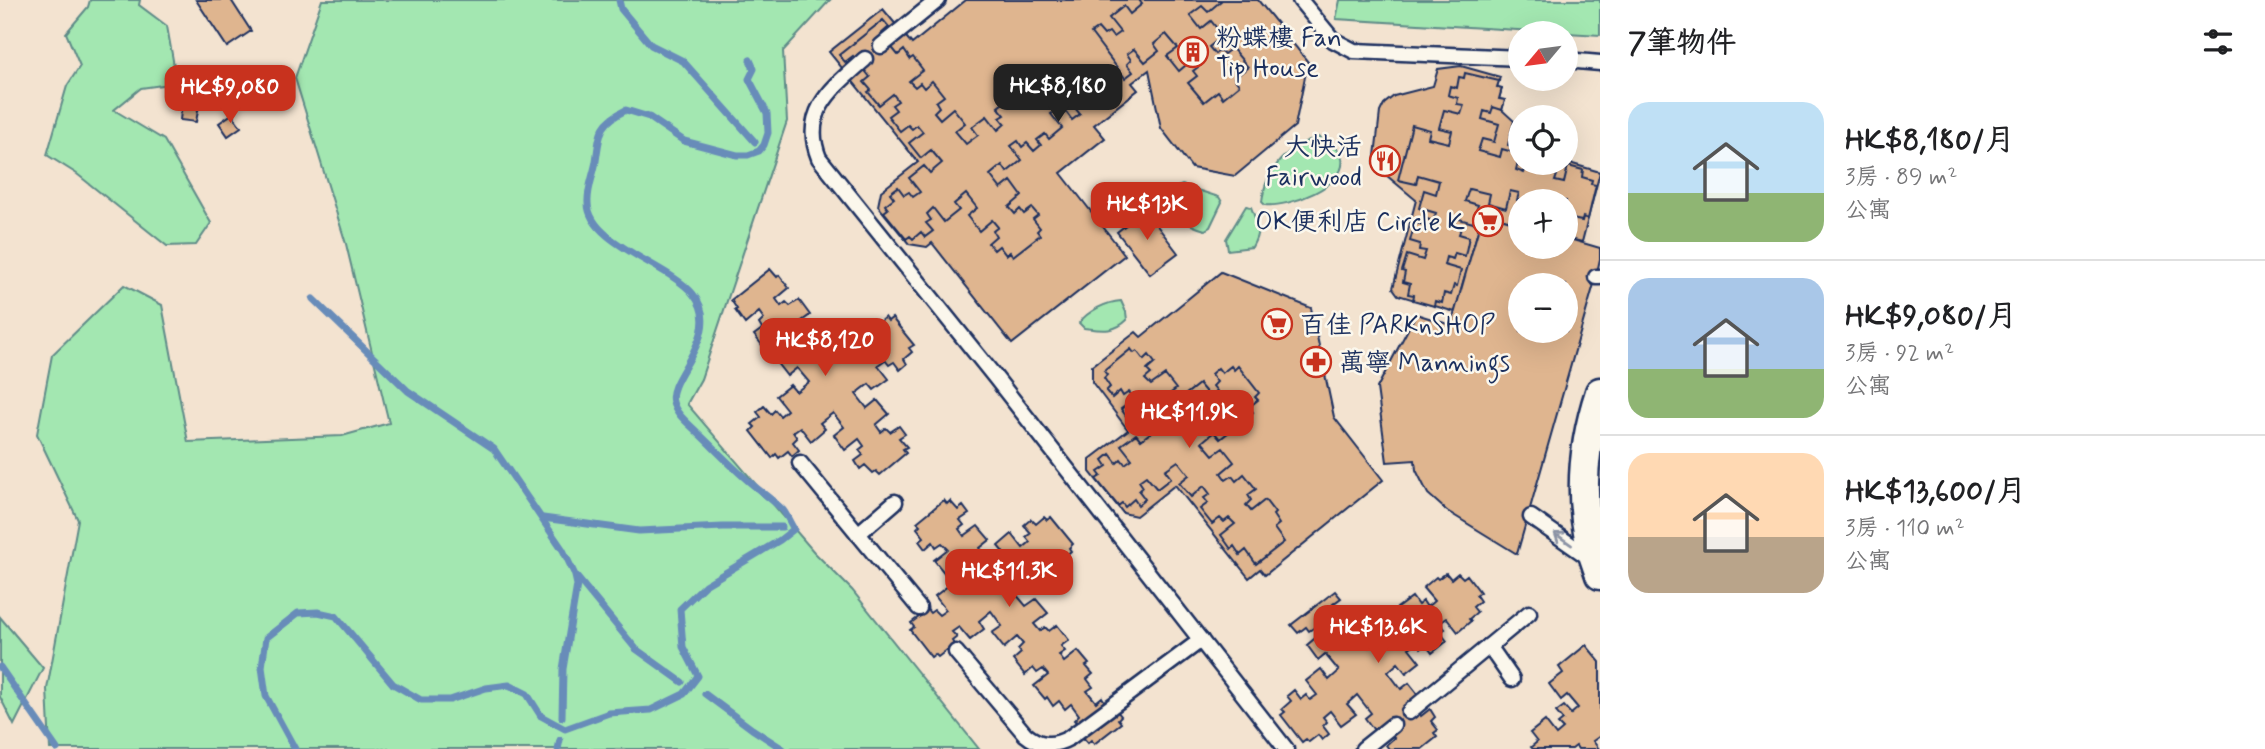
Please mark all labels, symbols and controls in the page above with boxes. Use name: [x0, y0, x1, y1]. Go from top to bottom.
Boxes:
north arrow: [1508, 21, 1578, 91]
map controls: [1508, 21, 1578, 343]
place label: 粉蝶樓 Fan Tip House: [1216, 22, 1342, 86]
icon: filters: [2199, 23, 2237, 61]
text: 7筆物件: [1628, 24, 1736, 63]
building icon: 粉蝶樓 Fan Tip House: [1176, 35, 1210, 69]
pin: HK$8,180: [986, 64, 1130, 124]
pin: HK$9,080: [158, 66, 302, 125]
text: HK$8,180: [1009, 72, 1107, 102]
text: HK$9,080: [181, 73, 279, 103]
button: locate: [1508, 105, 1578, 175]
text: HK$8,180/月: [1845, 121, 2015, 160]
icon: home: [1684, 130, 1768, 214]
place label: 大快活 Fairwood: [1266, 131, 1362, 195]
restaurant icon: 大快活 Fairwood: [1368, 144, 1402, 178]
text: 3房 · 89 m²: [1845, 163, 1957, 193]
pin: HK$13K: [1090, 182, 1204, 242]
button: +: [1508, 189, 1578, 259]
text: HK$13K: [1107, 190, 1187, 220]
text: 公寓: [1845, 196, 1891, 226]
supermarket icon: OK便利店 Circle K: [1471, 204, 1505, 238]
place label: OK便利店 Circle K: [1255, 206, 1465, 240]
button: −: [1508, 273, 1578, 343]
text: HK$9,080/月: [1845, 297, 2017, 336]
icon: home: [1684, 306, 1768, 390]
supermarket icon: 百佳 PARKnSHOP: [1260, 307, 1294, 341]
place label: 百佳 PARKnSHOP: [1300, 309, 1496, 343]
pin: HK$8,120: [753, 318, 897, 378]
text: HK$8,120: [776, 326, 874, 356]
text: 3房 · 92 m²: [1845, 339, 1954, 369]
pharmacy icon: 萬寧 Mannings: [1299, 345, 1333, 379]
place label: 萬寧 Mannings: [1339, 347, 1510, 384]
text: 公寓: [1845, 372, 1891, 402]
pin: HK$11.9K: [1117, 391, 1261, 450]
text: HK$11.9K: [1141, 398, 1237, 428]
text: HK$13,600/月: [1845, 472, 2026, 511]
icon: home: [1684, 481, 1768, 565]
text: 3房 · 110 m²: [1845, 514, 1965, 544]
one-way arrow: [1554, 532, 1573, 546]
text: 公寓: [1845, 547, 1891, 577]
pin: HK$11.3K: [937, 550, 1081, 609]
text: HK$11.3K: [961, 557, 1057, 587]
pin: HK$13.6K: [1306, 606, 1450, 665]
text: HK$13.6K: [1330, 613, 1426, 643]

